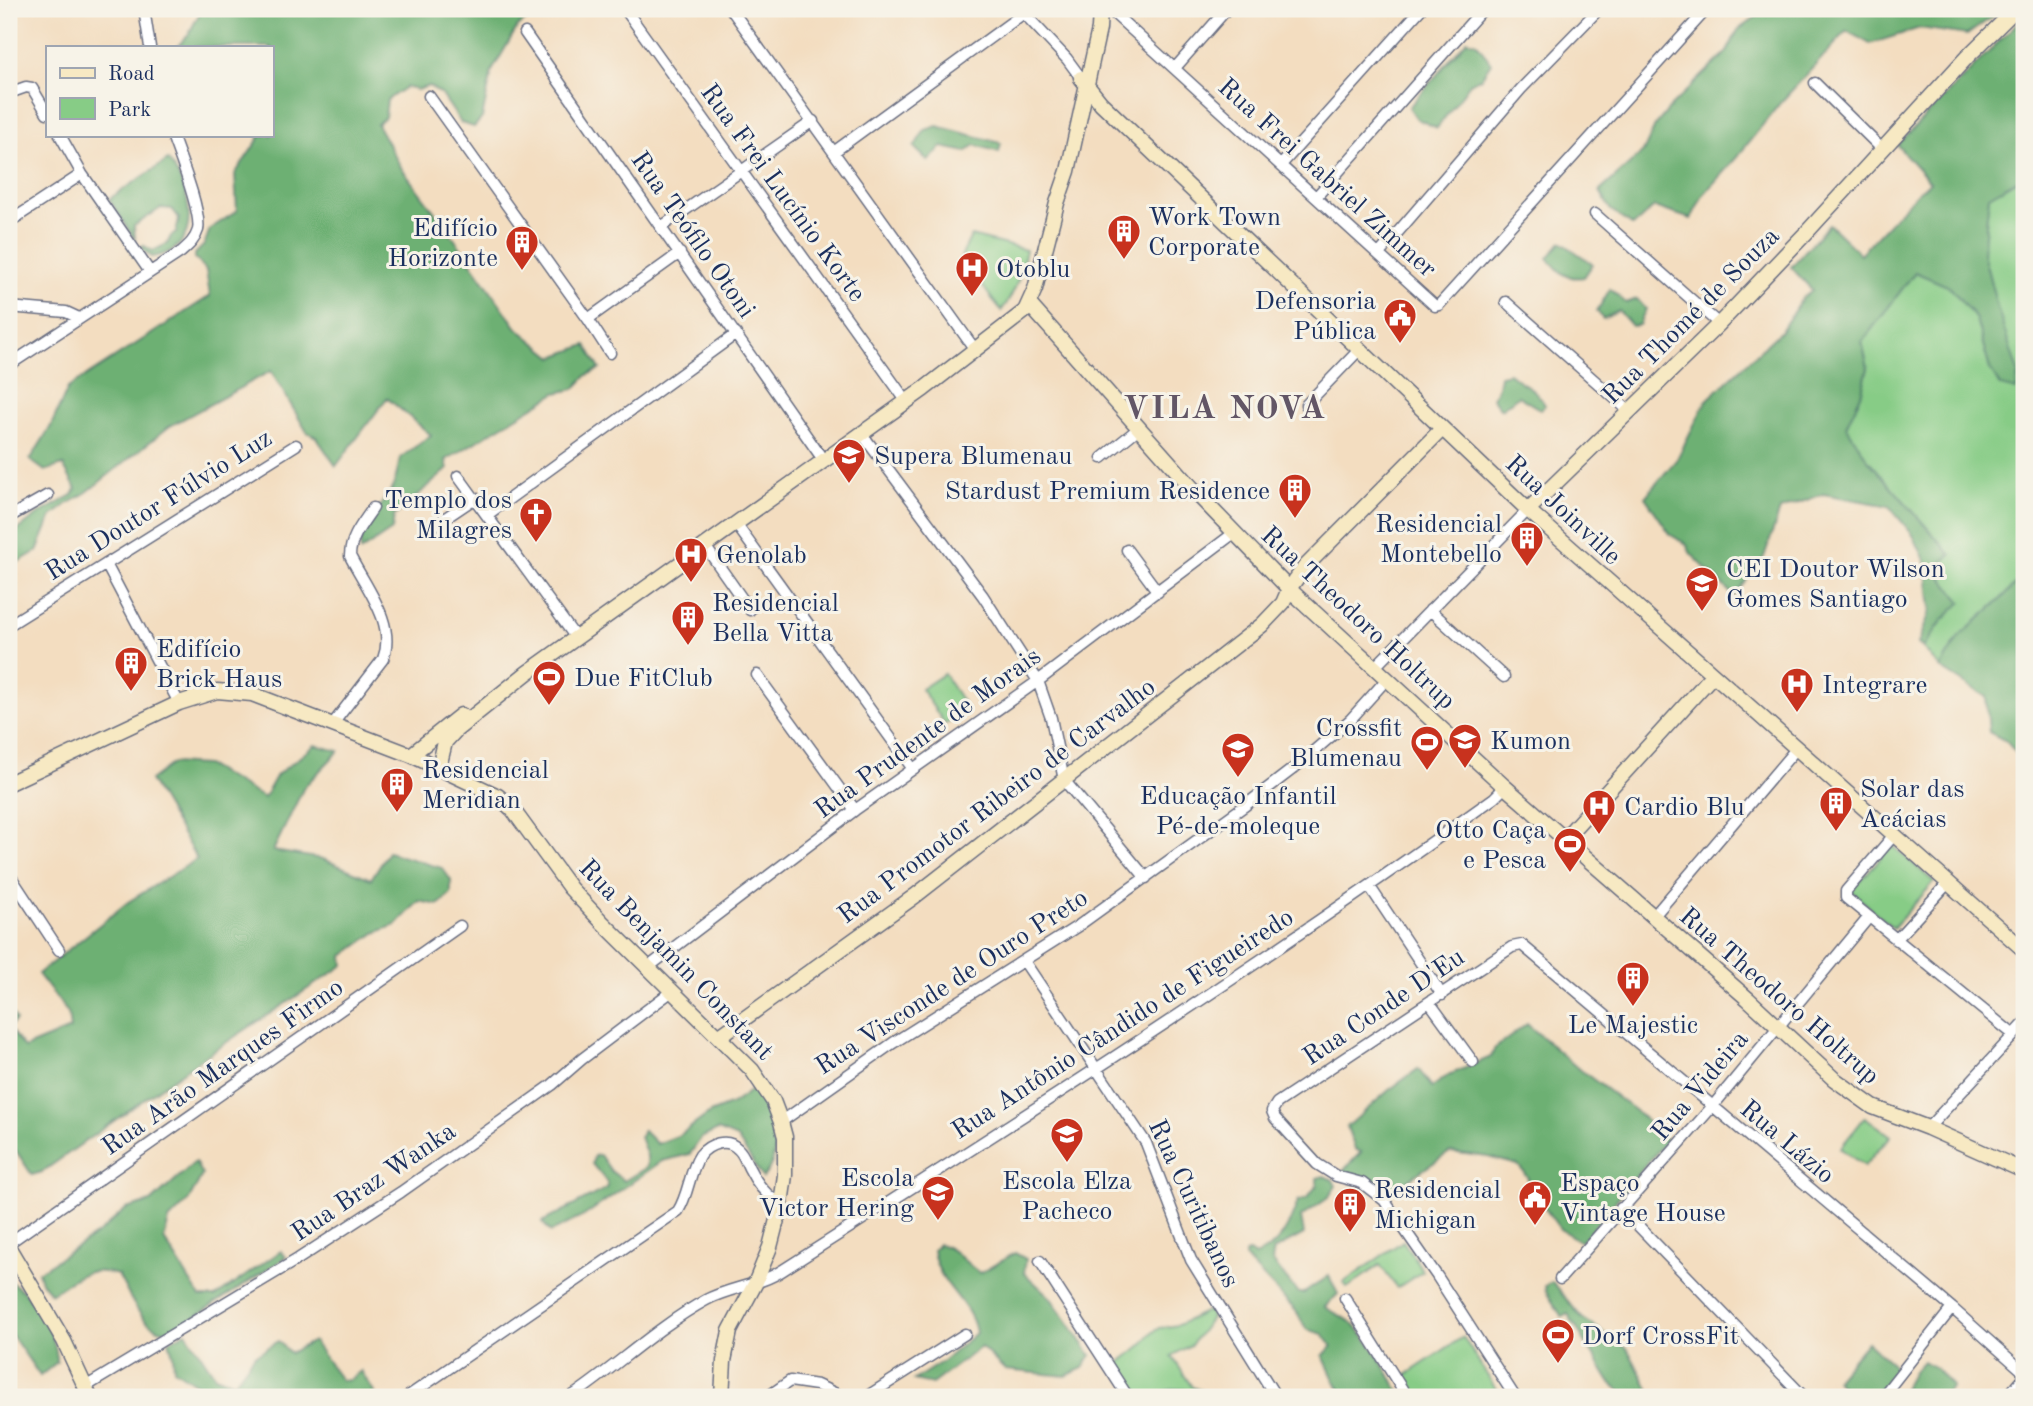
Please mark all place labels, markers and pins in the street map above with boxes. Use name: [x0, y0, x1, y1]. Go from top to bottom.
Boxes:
place label: Work Town Corporate: [1148, 205, 1281, 261]
building icon: Work Town Corporate: [1105, 212, 1143, 261]
place label: Edifício Horizonte: [387, 216, 498, 272]
building icon: Edifício Horizonte: [503, 223, 541, 272]
hospital icon: Otoblu: [953, 249, 991, 298]
place label: Otoblu: [996, 257, 1071, 283]
place label: Defensoria Pública: [1254, 289, 1376, 345]
public building icon: Defensoria Pública: [1381, 296, 1419, 345]
school or university icon: Supera Blumenau: [830, 436, 868, 485]
place label: Supera Blumenau: [874, 444, 1073, 470]
building icon: Stardust Premium Residence: [1276, 471, 1314, 520]
place label: Stardust Premium Residence: [945, 479, 1270, 505]
place label: Templo dos Milagres: [384, 488, 512, 544]
church icon: Templo dos Milagres: [517, 495, 555, 544]
place label: Residencial Montebello: [1375, 512, 1502, 568]
building icon: Residencial Montebello: [1508, 519, 1546, 568]
hospital icon: Genolab: [672, 535, 710, 584]
place label: Genolab: [716, 543, 807, 569]
place label: CEI Doutor Wilson Gomes Santiago: [1726, 557, 1945, 613]
school or university icon: CEI Doutor Wilson Gomes Santiago: [1683, 564, 1721, 613]
place label: Residencial Bella Vitta: [712, 591, 839, 647]
building icon: Residencial Bella Vitta: [669, 598, 707, 647]
place label: Edifício Brick Haus: [156, 637, 282, 693]
building icon: Edifício Brick Haus: [112, 644, 150, 693]
sports icon: Due FitClub: [530, 658, 568, 707]
hospital icon: Integrare: [1778, 665, 1816, 714]
place label: Due FitClub: [574, 666, 713, 692]
place label: Integrare: [1822, 673, 1928, 699]
place label: Crossfit Blumenau: [1290, 716, 1402, 772]
school or university icon: Kumon: [1446, 721, 1484, 770]
sports icon: Crossfit Blumenau: [1408, 723, 1446, 772]
place label: Kumon: [1490, 729, 1571, 755]
school or university icon: Educação Infantil Pé-de-moleque: [1219, 730, 1257, 779]
place label: Residencial Meridian: [422, 758, 549, 814]
building icon: Residencial Meridian: [378, 765, 416, 814]
place label: Solar das Acácias: [1860, 777, 1965, 833]
place label: Educação Infantil Pé-de-moleque: [1140, 784, 1336, 840]
building icon: Solar das Acácias: [1817, 784, 1855, 833]
hospital icon: Cardio Blu: [1580, 787, 1618, 836]
place label: Cardio Blu: [1624, 795, 1745, 821]
place label: Otto Caça e Pesca: [1435, 818, 1546, 874]
sports icon: Otto Caça e Pesca: [1551, 825, 1589, 874]
building icon: Le Majestic: [1614, 959, 1652, 1008]
place label: Le Majestic: [1568, 1013, 1698, 1039]
school or university icon: Escola Elza Pacheco: [1048, 1115, 1086, 1164]
place label: Escola Victor Hering: [759, 1166, 914, 1222]
place label: Escola Elza Pacheco: [1002, 1169, 1132, 1225]
place label: Espaço Vintage House: [1560, 1171, 1726, 1227]
school or university icon: Escola Victor Hering: [919, 1173, 957, 1222]
place label: Residencial Michigan: [1374, 1178, 1501, 1234]
public building icon: Espaço Vintage House: [1516, 1178, 1554, 1227]
building icon: Residencial Michigan: [1331, 1185, 1369, 1234]
sports icon: Dorf CrossFit: [1539, 1316, 1577, 1365]
place label: Dorf CrossFit: [1582, 1324, 1739, 1350]

